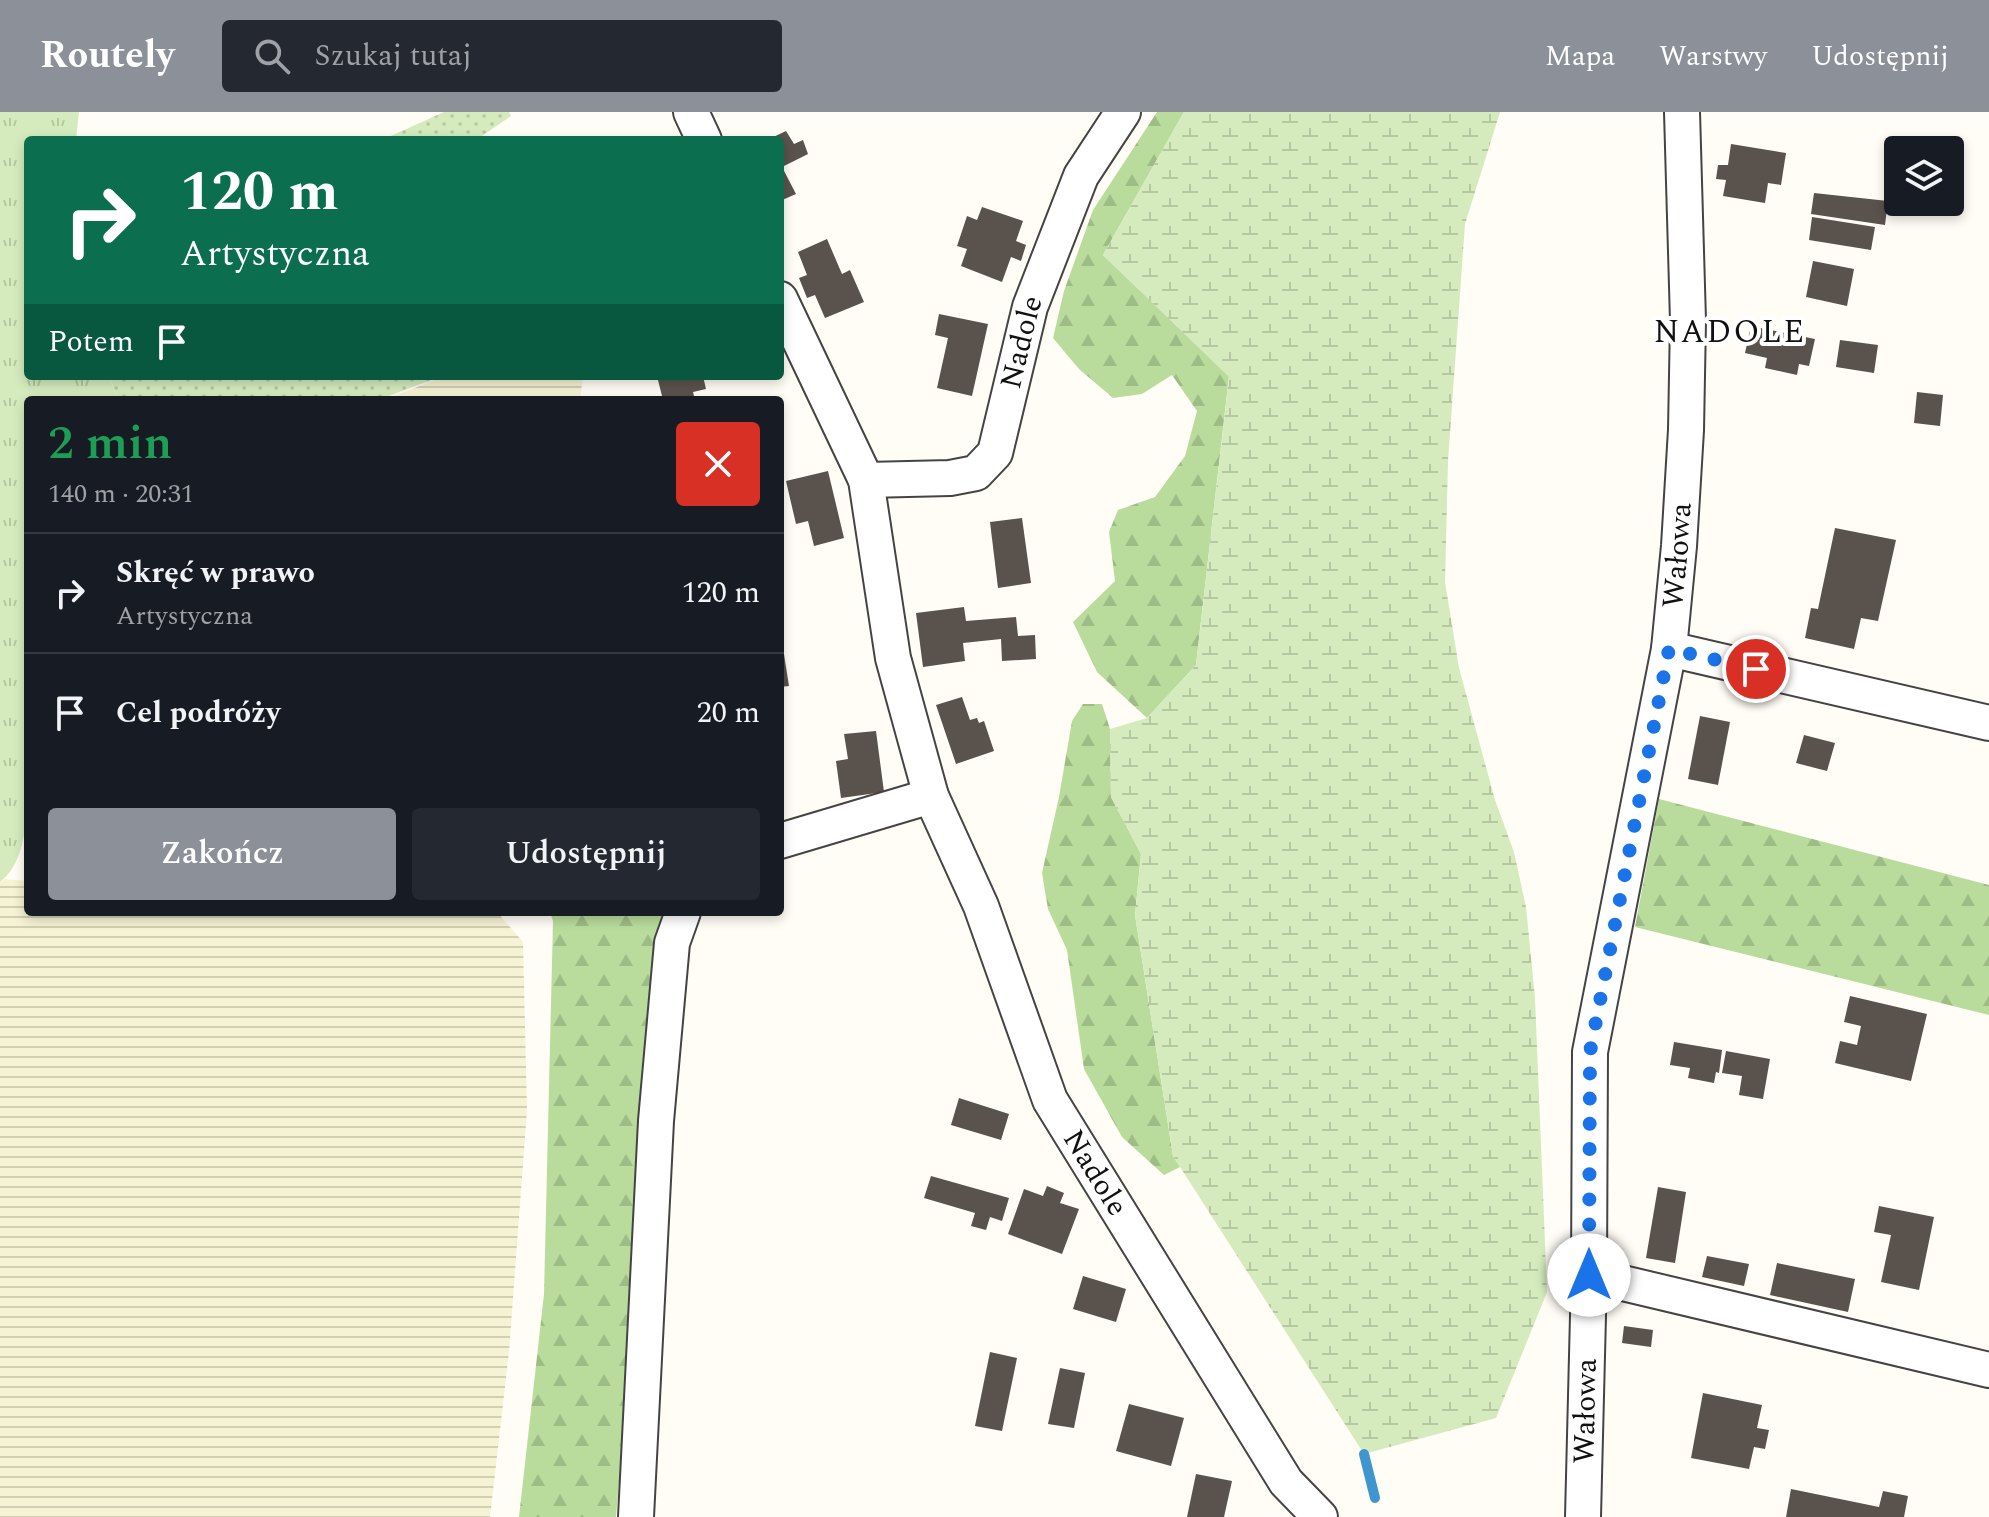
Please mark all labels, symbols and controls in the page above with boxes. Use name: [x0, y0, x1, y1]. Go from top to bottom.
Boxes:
search box: [222, 20, 782, 92]
text: Routely: [40, 27, 174, 85]
text: Szukaj tutaj: [314, 33, 472, 79]
icon: search: [250, 34, 294, 78]
text: Mapa: [1545, 35, 1615, 78]
text: Warstwy: [1659, 35, 1767, 78]
text: Udostępnij: [1811, 35, 1949, 78]
map controls: [1884, 136, 1964, 216]
button: layers: [1884, 136, 1964, 216]
text: 120 m: [180, 150, 339, 235]
icon: right: [48, 168, 152, 272]
text: Artystyczna: [180, 227, 370, 282]
street label: Nadole: [988, 288, 1055, 394]
district label: NADOLE: [1654, 308, 1806, 357]
text: Potem: [48, 319, 134, 365]
icon: arrive: [150, 320, 194, 364]
text: 2 min: [48, 407, 173, 480]
button: close: [676, 422, 760, 506]
text: 140 m · 20:31: [48, 474, 194, 514]
street label: Wałowa: [1650, 501, 1705, 610]
text: Skręć w prawo: [116, 550, 315, 596]
text: 120 m: [682, 570, 760, 616]
icon: right: [48, 571, 92, 615]
text: Artystyczna: [116, 596, 253, 636]
pin: [1722, 635, 1790, 703]
icon: arrive: [1734, 647, 1778, 691]
text: Cel podróży: [116, 690, 280, 736]
text: 20 m: [697, 690, 760, 736]
icon: arrive: [48, 691, 92, 735]
button: Zakończ: [48, 808, 396, 900]
button: Udostępnij: [412, 808, 760, 900]
street label: Nadole: [1051, 1121, 1139, 1225]
position arrow: [1547, 1233, 1631, 1317]
street label: Wałowa: [1561, 1357, 1610, 1464]

